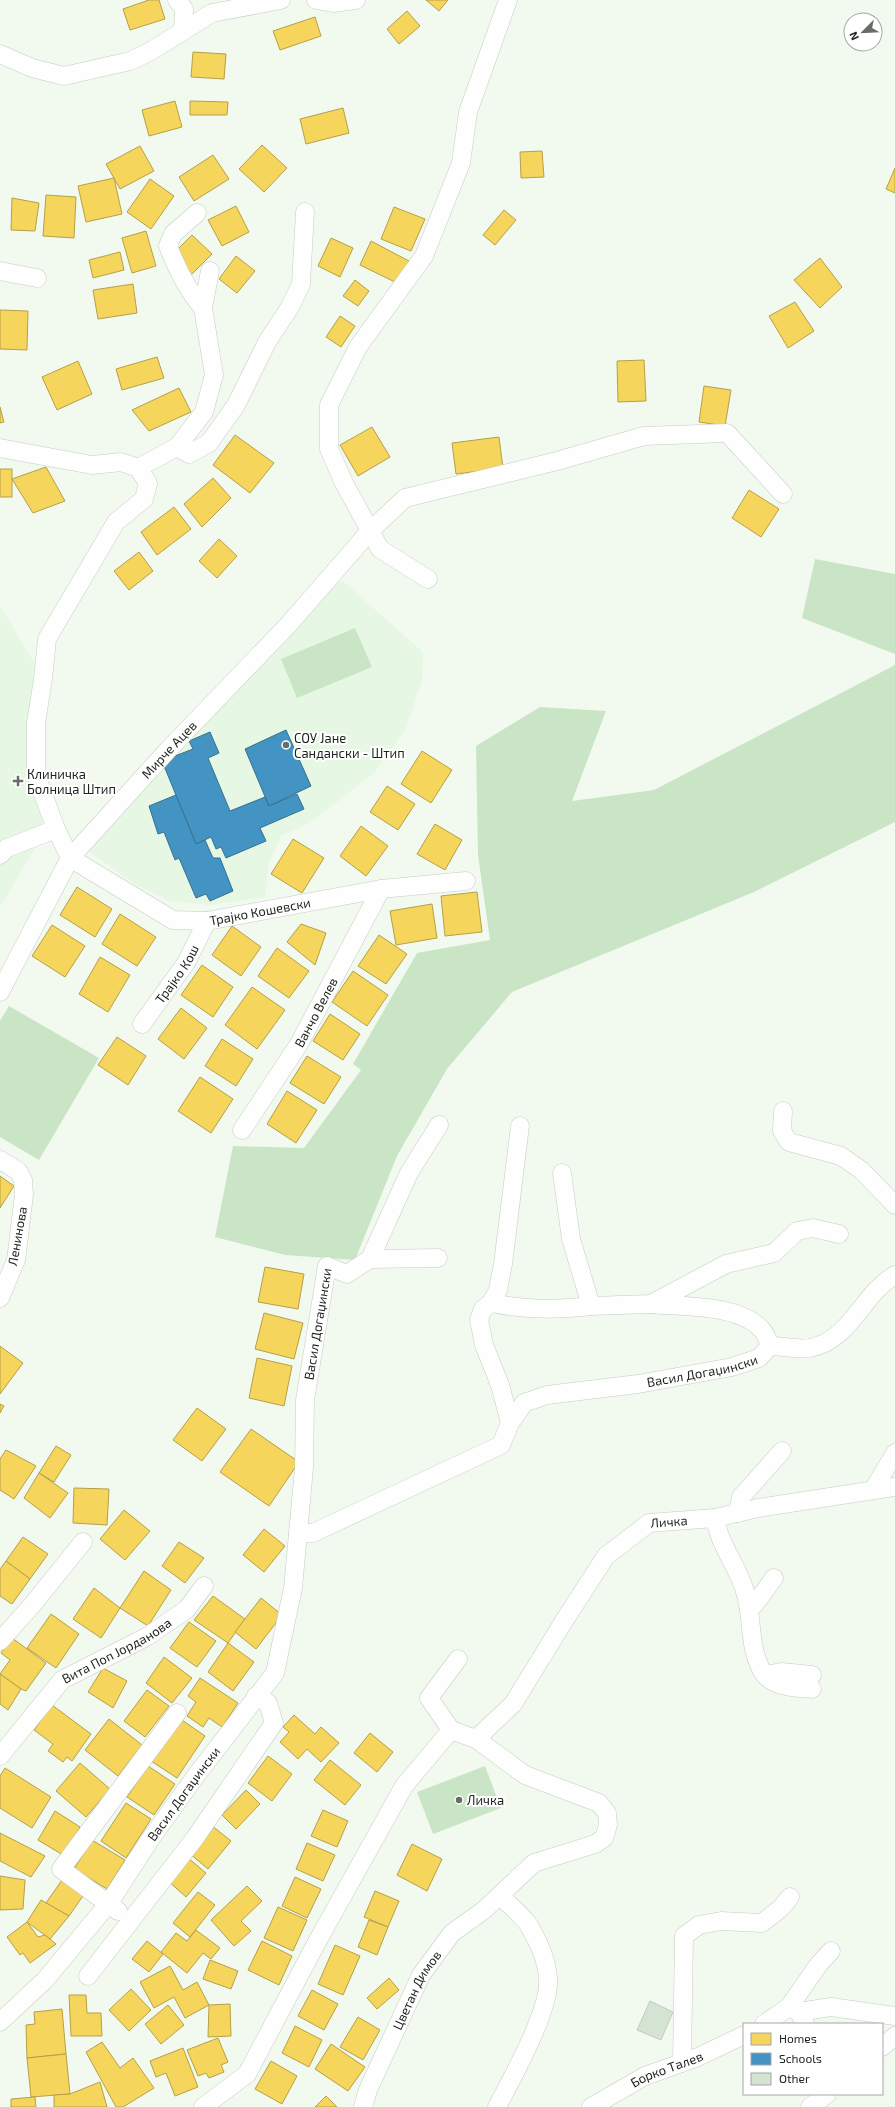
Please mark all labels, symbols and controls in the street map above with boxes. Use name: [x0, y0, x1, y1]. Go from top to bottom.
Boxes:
north arrow: [843, 12, 883, 52]
text: N: [846, 30, 861, 43]
street label: Мирче Ацев: [138, 717, 200, 782]
place label: СОУ Јане Сандански - Штип: [294, 730, 405, 761]
marker: СОУ Јане Сандански - Штип: [281, 740, 291, 750]
place label: Клиничка Болница Штип: [27, 766, 116, 797]
marker: Клиничка Болница Штип: [12, 775, 24, 787]
street label: Трајко Кошевски: [208, 894, 312, 928]
street label: Трајко Кош: [151, 942, 202, 1007]
street label: Ванчо Велев: [291, 975, 341, 1050]
street label: Ленинова: [4, 1205, 30, 1267]
street label: Васил Догаџински: [300, 1267, 335, 1381]
street label: Васил Догаџински: [646, 1351, 760, 1390]
street label: Личка: [650, 1512, 688, 1531]
street label: Вита Поп Јорданова: [59, 1614, 174, 1687]
street label: Васил Догаџински: [144, 1743, 223, 1844]
place label: Личка: [467, 1792, 504, 1808]
marker: Личка: [454, 1795, 464, 1805]
street label: Цветан Димов: [389, 1947, 444, 2032]
legend: [743, 2023, 883, 2095]
text: Homes: [779, 2031, 817, 2045]
street label: Борко Талев: [628, 2048, 706, 2091]
text: Schools: [779, 2051, 822, 2065]
text: Other: [779, 2071, 810, 2085]

